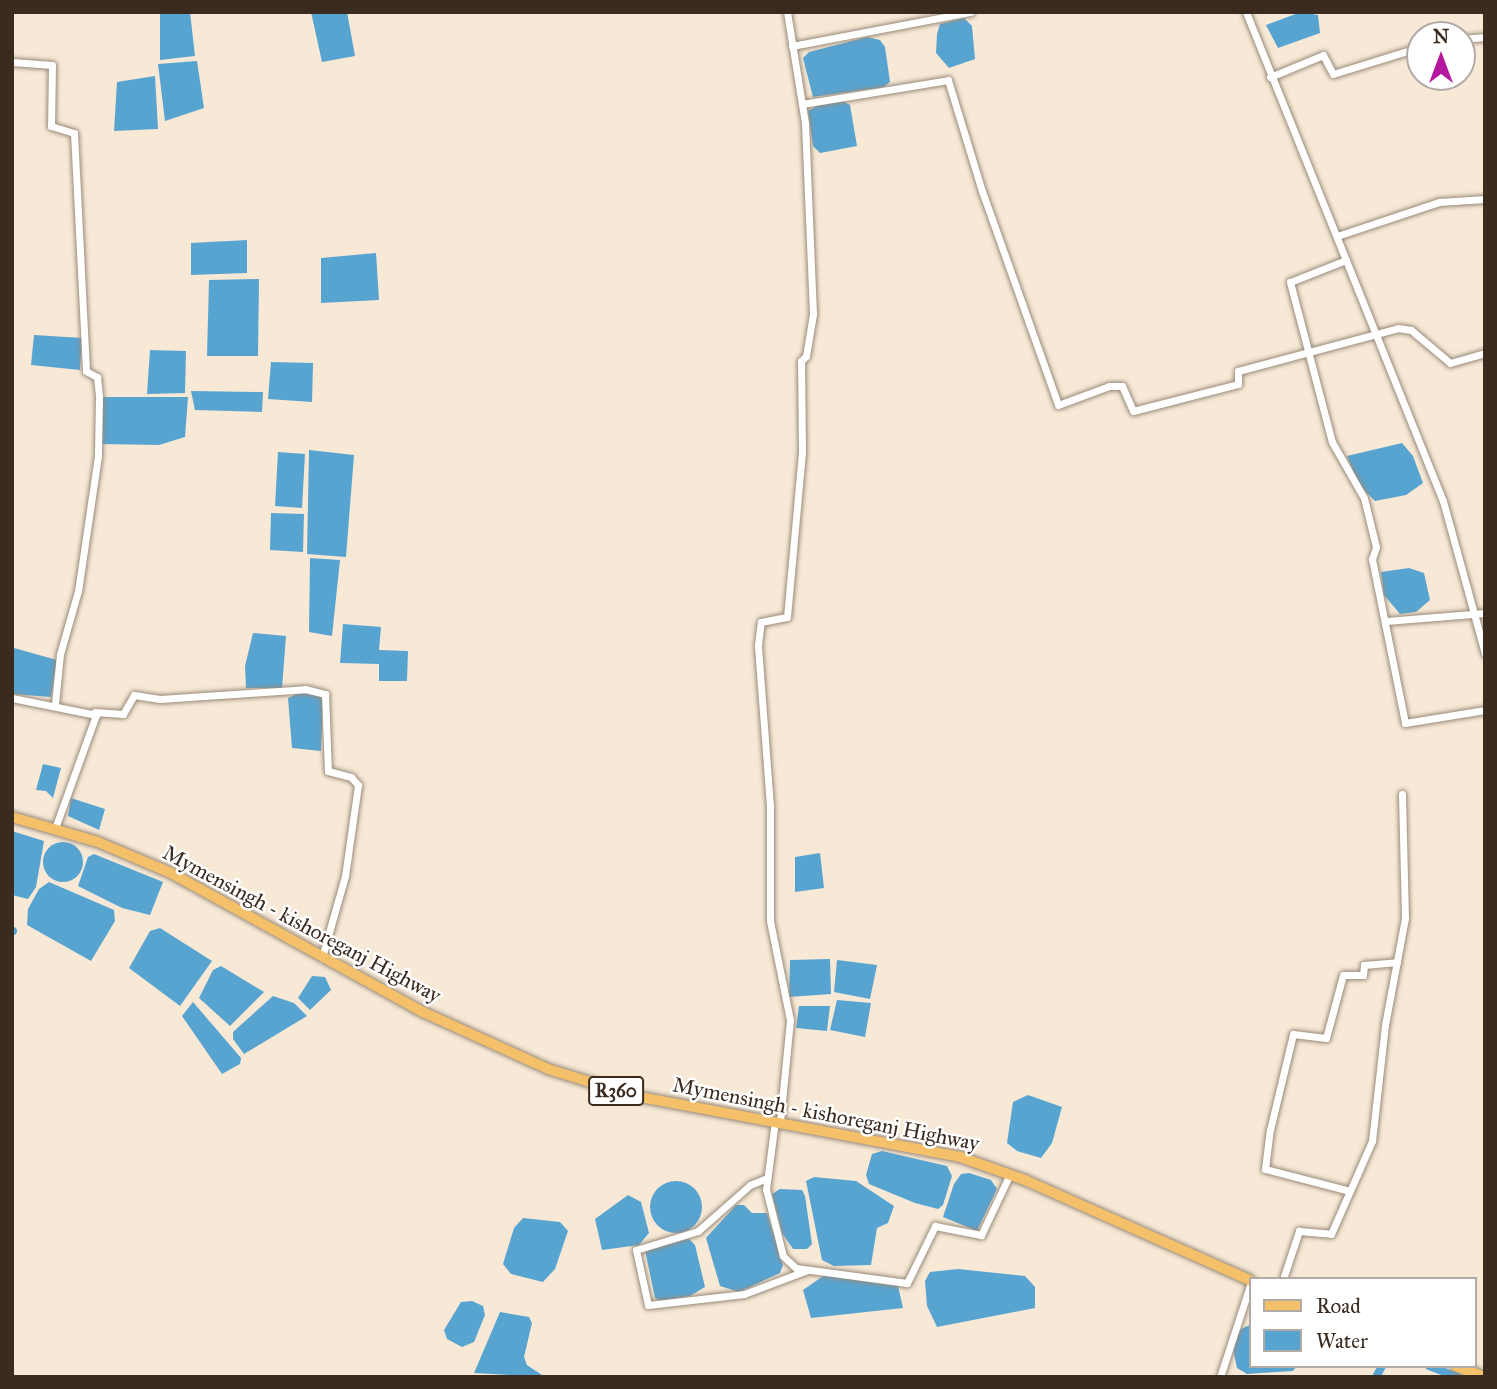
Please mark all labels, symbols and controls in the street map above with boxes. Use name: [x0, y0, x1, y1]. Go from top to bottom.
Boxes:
north arrow: [1406, 21, 1476, 91]
text: N: [1433, 25, 1449, 48]
street label: Mymensingh - kishoreganj Highway: [159, 840, 445, 1008]
street label: Mymensingh - kishoreganj Highway: [671, 1072, 981, 1156]
road number: R360: [588, 1076, 644, 1106]
legend: [1248, 1277, 1476, 1368]
text: Road: [1316, 1293, 1361, 1319]
text: Water: [1316, 1328, 1368, 1354]

